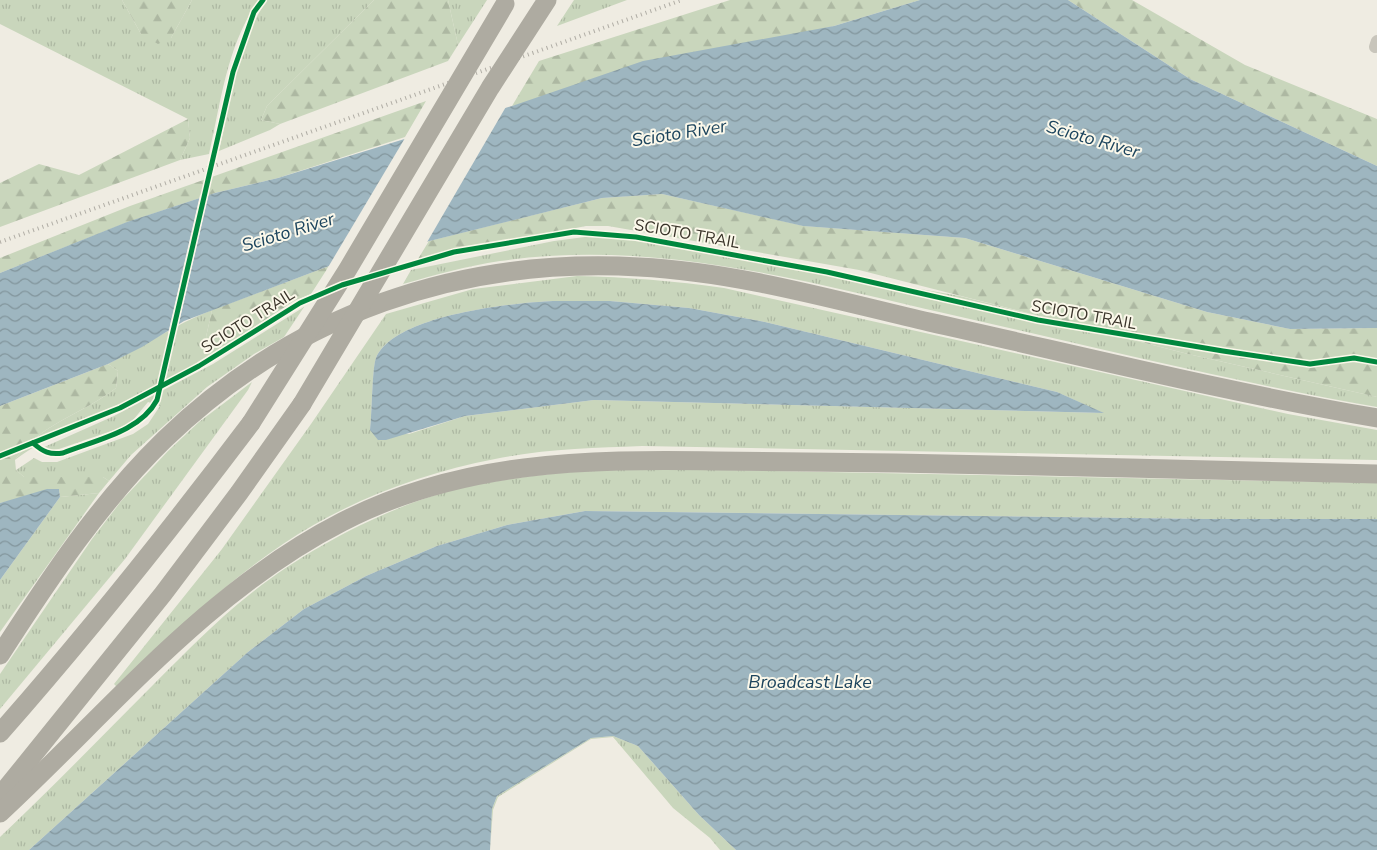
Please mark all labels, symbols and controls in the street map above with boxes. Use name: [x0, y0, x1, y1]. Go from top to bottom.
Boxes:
water label: Scioto River: [630, 114, 729, 152]
water label: Scioto River: [1044, 114, 1143, 164]
water label: Scioto River: [239, 206, 338, 257]
street label: SCIOTO TRAIL: [633, 214, 742, 254]
street label: SCIOTO TRAIL: [197, 283, 299, 358]
street label: SCIOTO TRAIL: [1030, 295, 1139, 335]
water label: Broadcast Lake: [748, 670, 872, 694]

